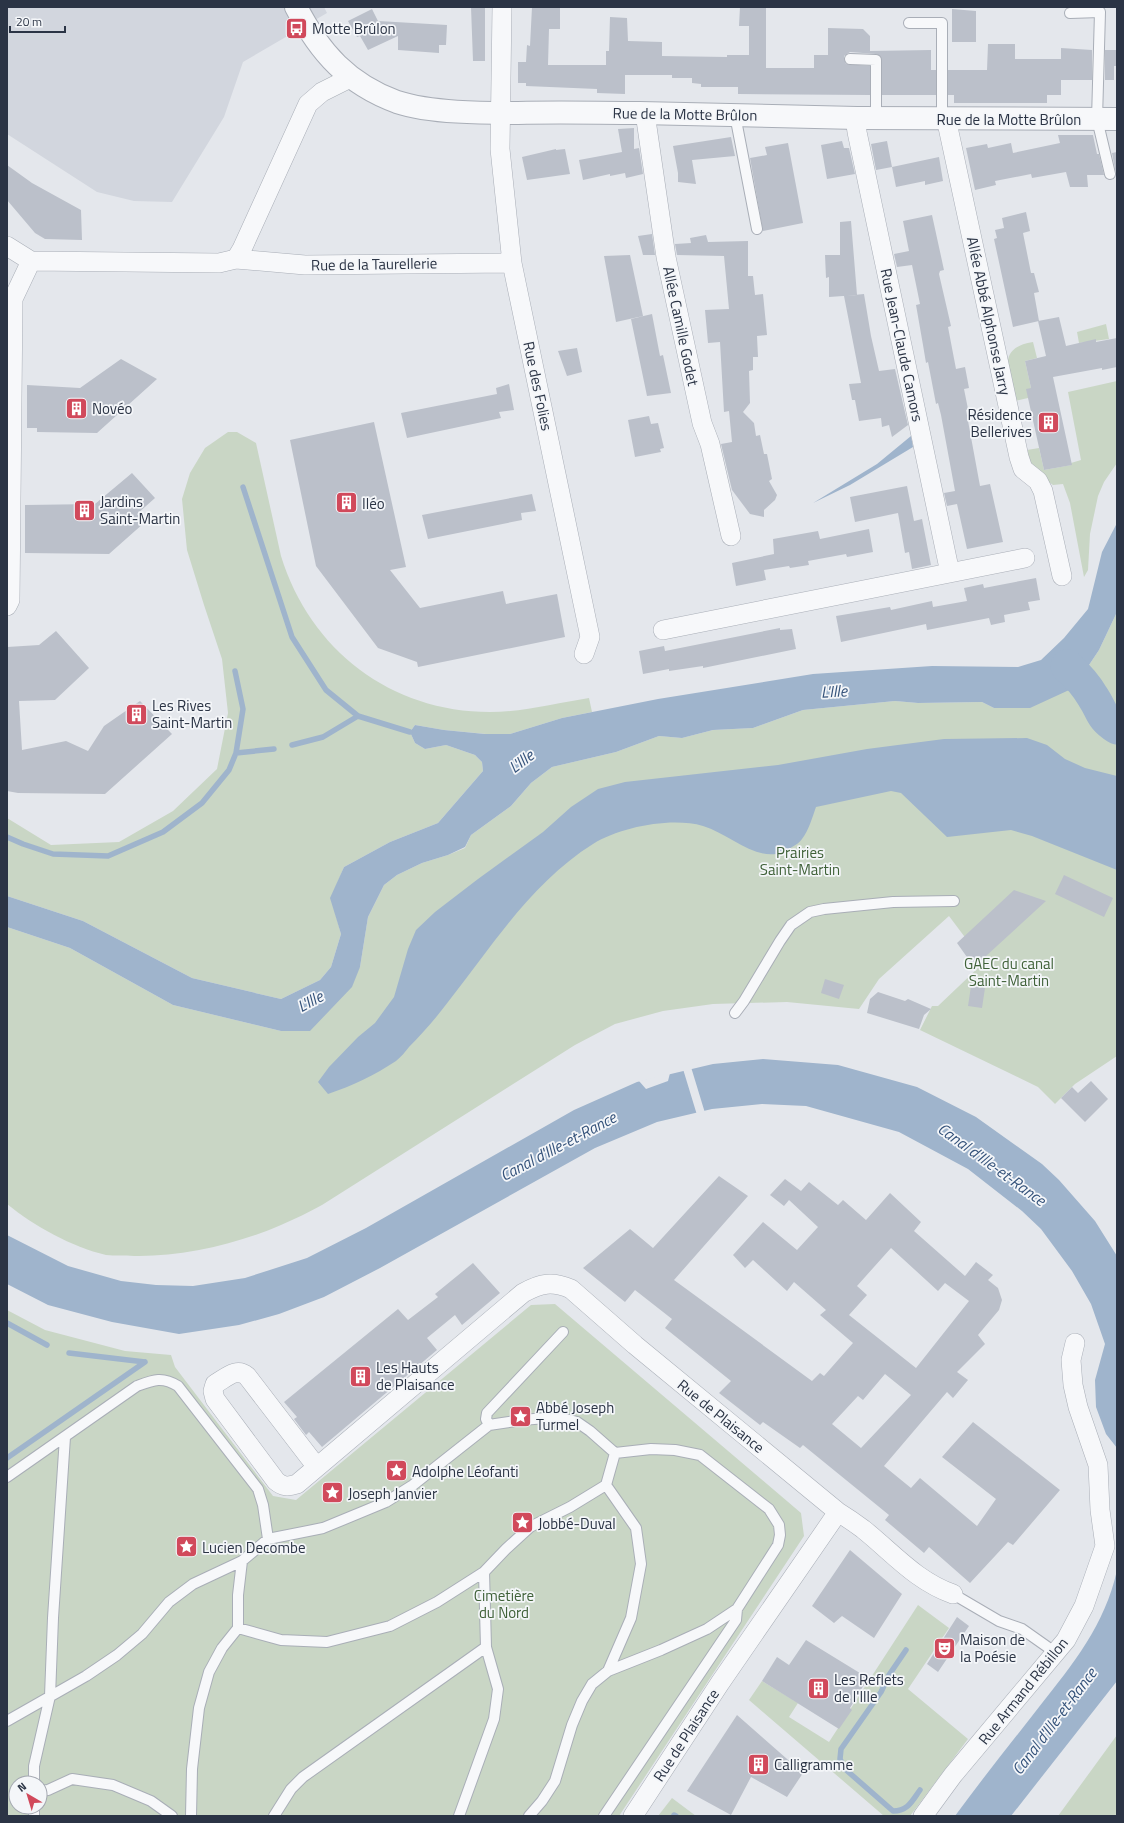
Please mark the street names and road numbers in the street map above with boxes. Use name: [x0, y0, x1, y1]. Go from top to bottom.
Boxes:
street label: Rue de la Motte Brûlon: [612, 101, 758, 127]
street label: Rue de la Motte Brûlon: [937, 108, 1081, 131]
street label: Allée Abbé Alphonse Jarry: [961, 235, 1017, 397]
street label: Rue de la Taurellerie: [311, 251, 437, 277]
street label: Allée Camille Godet: [657, 264, 705, 389]
street label: Rue Jean-Claude Camors: [875, 266, 929, 424]
street label: Rue des Folies: [517, 339, 559, 433]
street label: Rue de Plaisance: [672, 1374, 770, 1458]
street label: Rue Armand Rébillon: [972, 1632, 1074, 1750]
street label: Rue de Plaisance: [647, 1684, 725, 1786]

